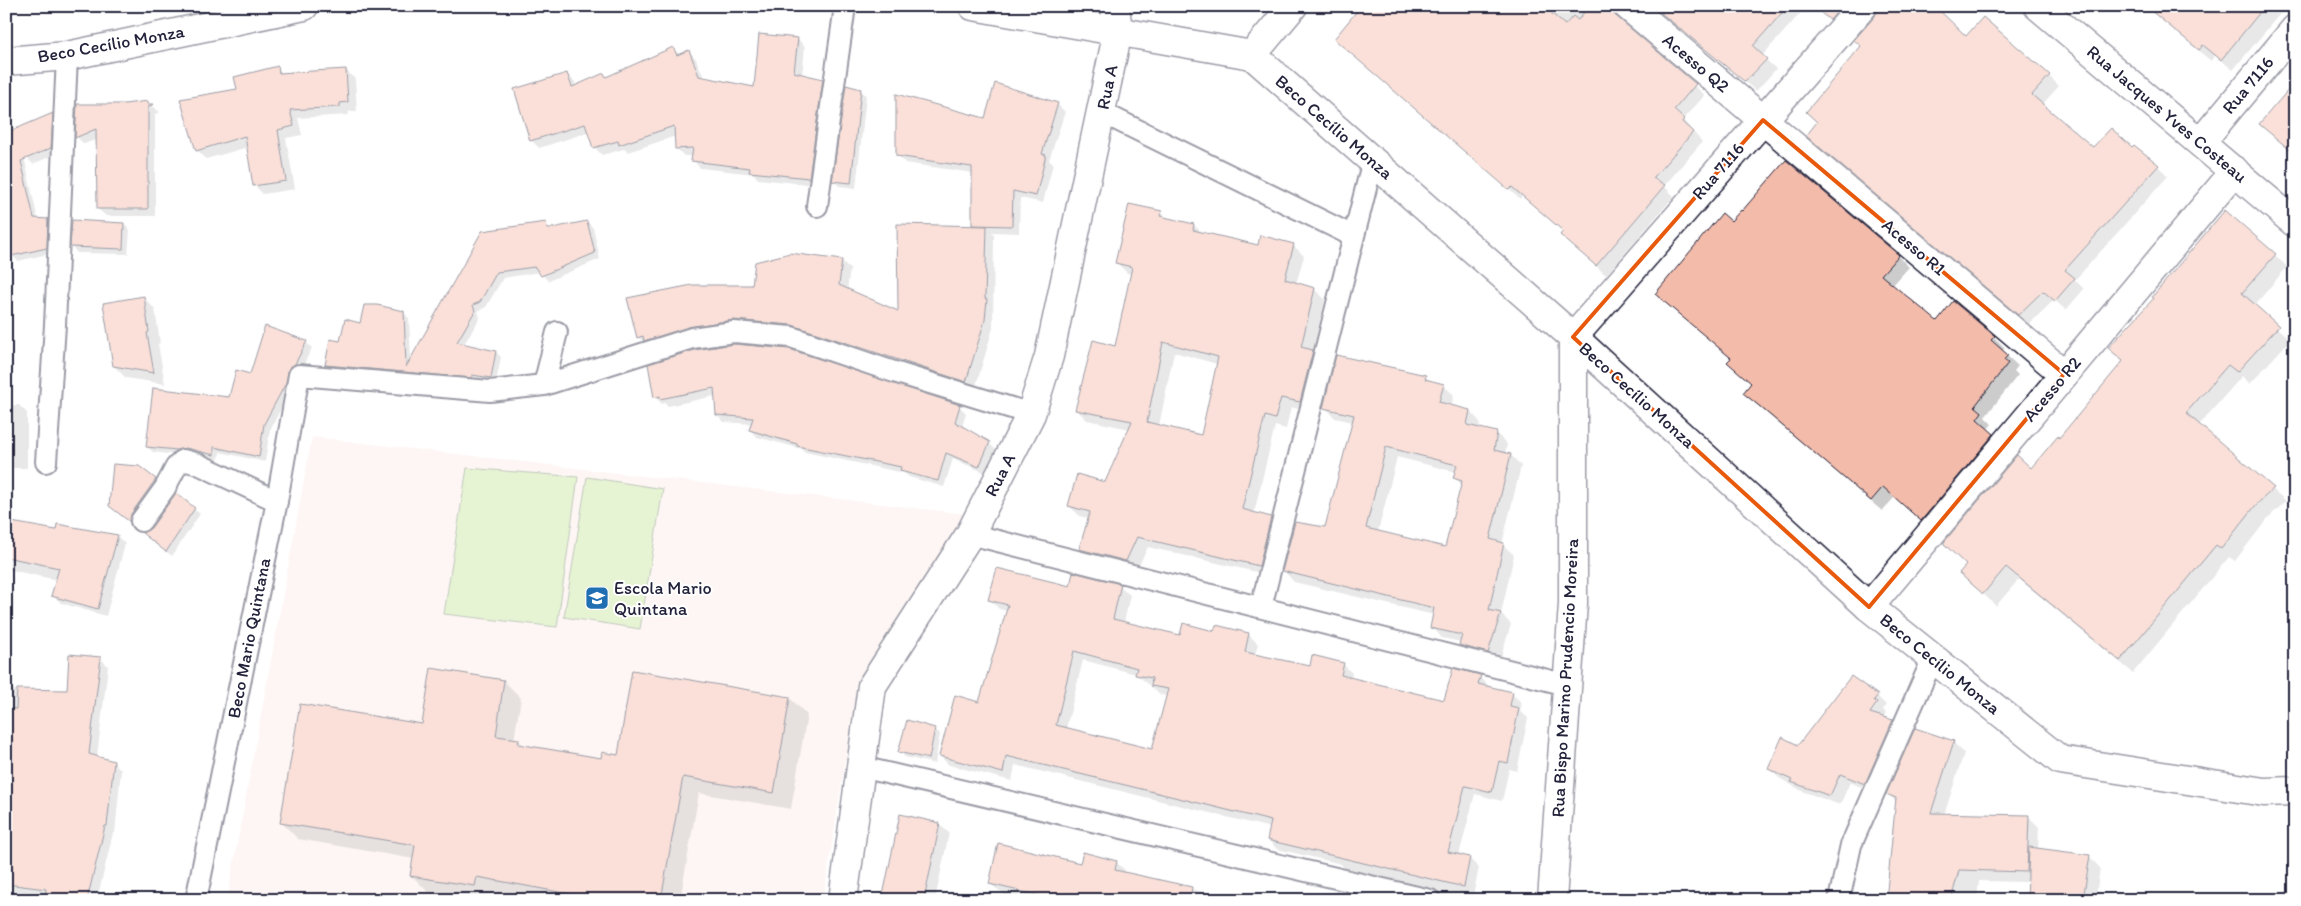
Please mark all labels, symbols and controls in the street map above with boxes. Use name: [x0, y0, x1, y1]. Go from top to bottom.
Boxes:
street label: Beco Cecílio Monza: [36, 20, 187, 68]
street label: Acesso Q2: [1658, 29, 1734, 98]
street label: Rua Jacques Yves Costeau: [2082, 40, 2252, 188]
street label: Rua 7116: [2217, 52, 2279, 118]
street label: Rua A: [1092, 62, 1123, 111]
street label: Beco Cecílio Monza: [1271, 70, 1398, 185]
street label: Rua 7116: [1687, 138, 1749, 204]
street label: Acesso R1: [1877, 214, 1951, 280]
street label: Beco Cecílio Monza: [1574, 337, 1700, 453]
street label: Acesso R2: [2018, 352, 2086, 426]
street label: Rua A: [980, 449, 1020, 500]
street label: Rua Bispo Marino Prudencio Moreira: [1547, 537, 1583, 818]
street label: Beco Mario Quintana: [223, 555, 275, 720]
place label: Escola Mario Quintana: [614, 577, 712, 620]
school or university icon: Escola Mario Quintana: [584, 585, 610, 611]
street label: Beco Cecílio Monza: [1875, 609, 2005, 720]

